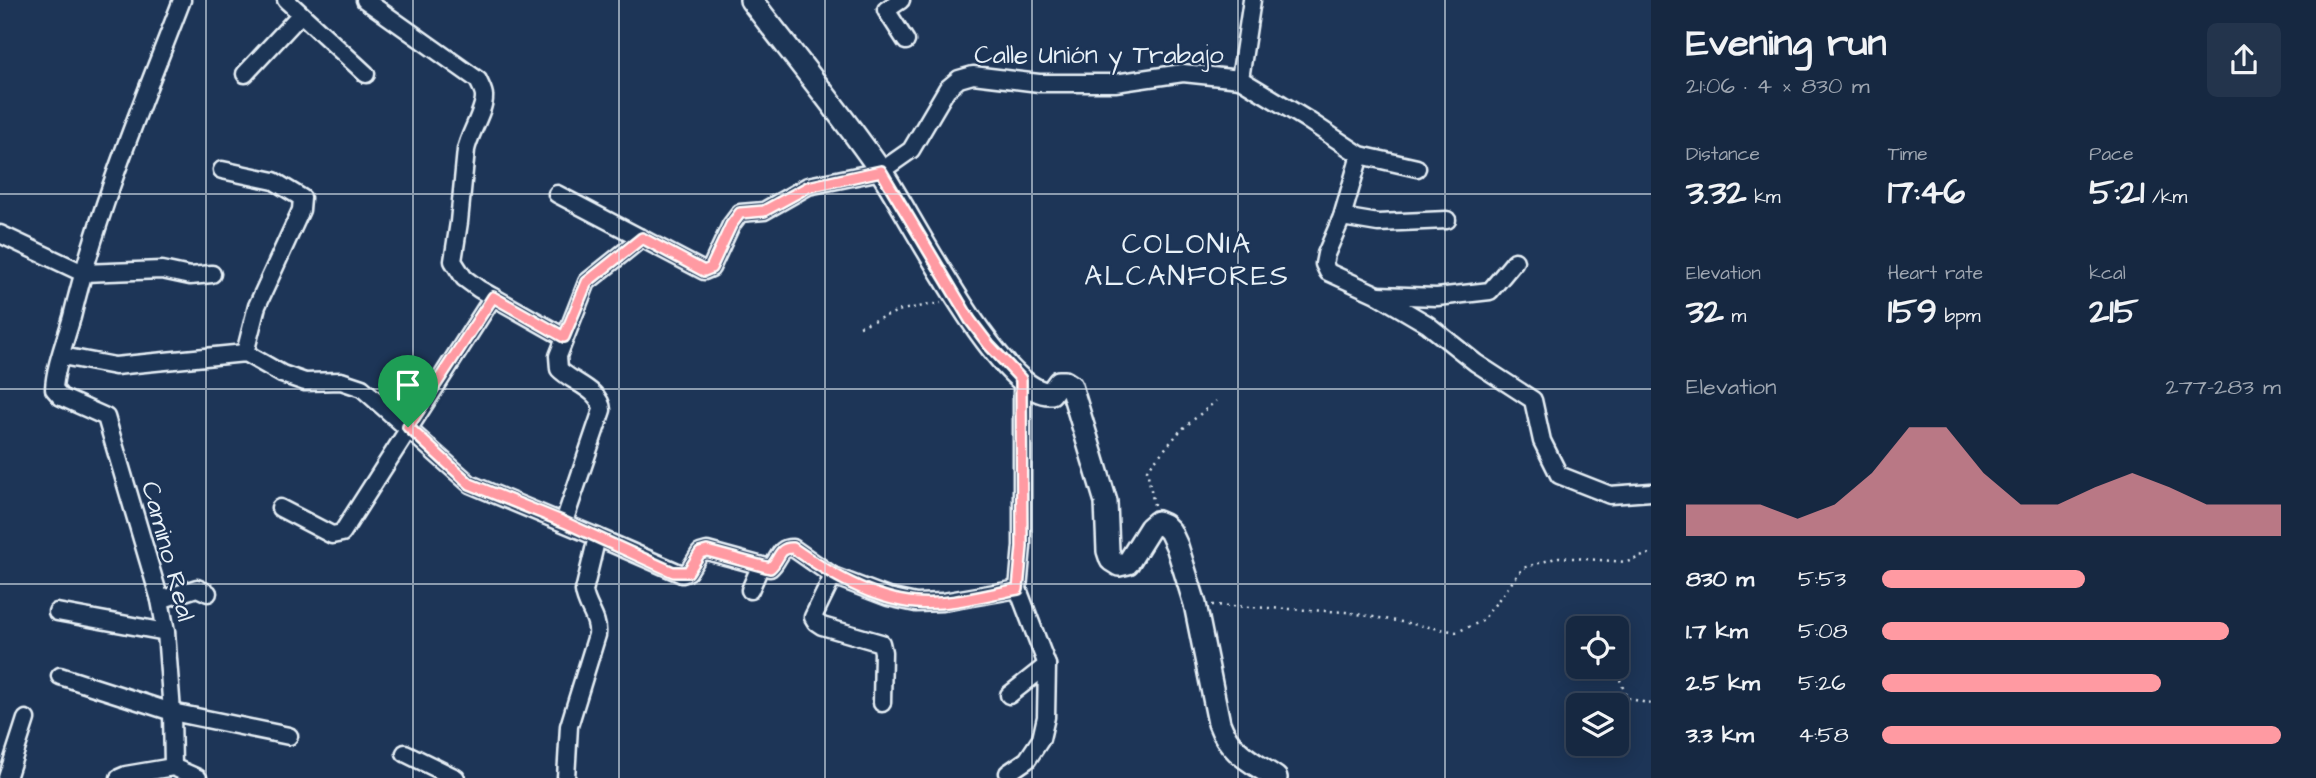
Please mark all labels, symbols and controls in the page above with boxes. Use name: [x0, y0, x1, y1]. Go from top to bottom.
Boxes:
text: Evening run: [1686, 18, 1887, 70]
button: share: [2207, 23, 2281, 97]
street label: Calle Unión y Trabajo: [974, 37, 1224, 75]
text: 21:06 · 4 × 830 m: [1686, 70, 1870, 102]
text: Distance: [1686, 141, 1760, 168]
text: Time: [1888, 141, 1927, 168]
text: Pace: [2089, 141, 2133, 168]
text: 3.32: [1686, 168, 1747, 217]
text: 17:46: [1888, 168, 1965, 217]
text: 5:21: [2089, 168, 2144, 217]
text: km: [1747, 184, 1781, 211]
text: /km: [2144, 184, 2187, 211]
district label: COLONIA ALCANFORES: [1084, 225, 1290, 296]
text: Elevation: [1686, 260, 1761, 287]
text: Heart rate: [1888, 260, 1983, 287]
text: kcal: [2089, 260, 2126, 287]
text: 32: [1686, 287, 1724, 336]
text: 159: [1888, 287, 1937, 336]
text: 215: [2089, 287, 2139, 336]
text: m: [1724, 303, 1746, 330]
text: bpm: [1937, 303, 1980, 330]
pin: [378, 355, 438, 427]
icon: arrive: [389, 366, 427, 404]
text: Elevation: [1686, 371, 1777, 403]
text: 277–283 m: [2166, 371, 2281, 403]
street label: Camino Real: [132, 477, 204, 625]
text: 830 m: [1686, 563, 1754, 595]
text: 5:53: [1798, 563, 1846, 595]
text: 1.7 km: [1686, 615, 1748, 647]
text: 5:08: [1798, 615, 1848, 647]
map controls: [1566, 616, 1629, 756]
button: locate: [1566, 616, 1629, 679]
text: 2.5 km: [1686, 667, 1760, 699]
text: 5:26: [1798, 667, 1846, 699]
button: layers: [1566, 693, 1629, 756]
text: 3.3 km: [1686, 719, 1754, 751]
text: 4:58: [1798, 719, 1849, 751]

